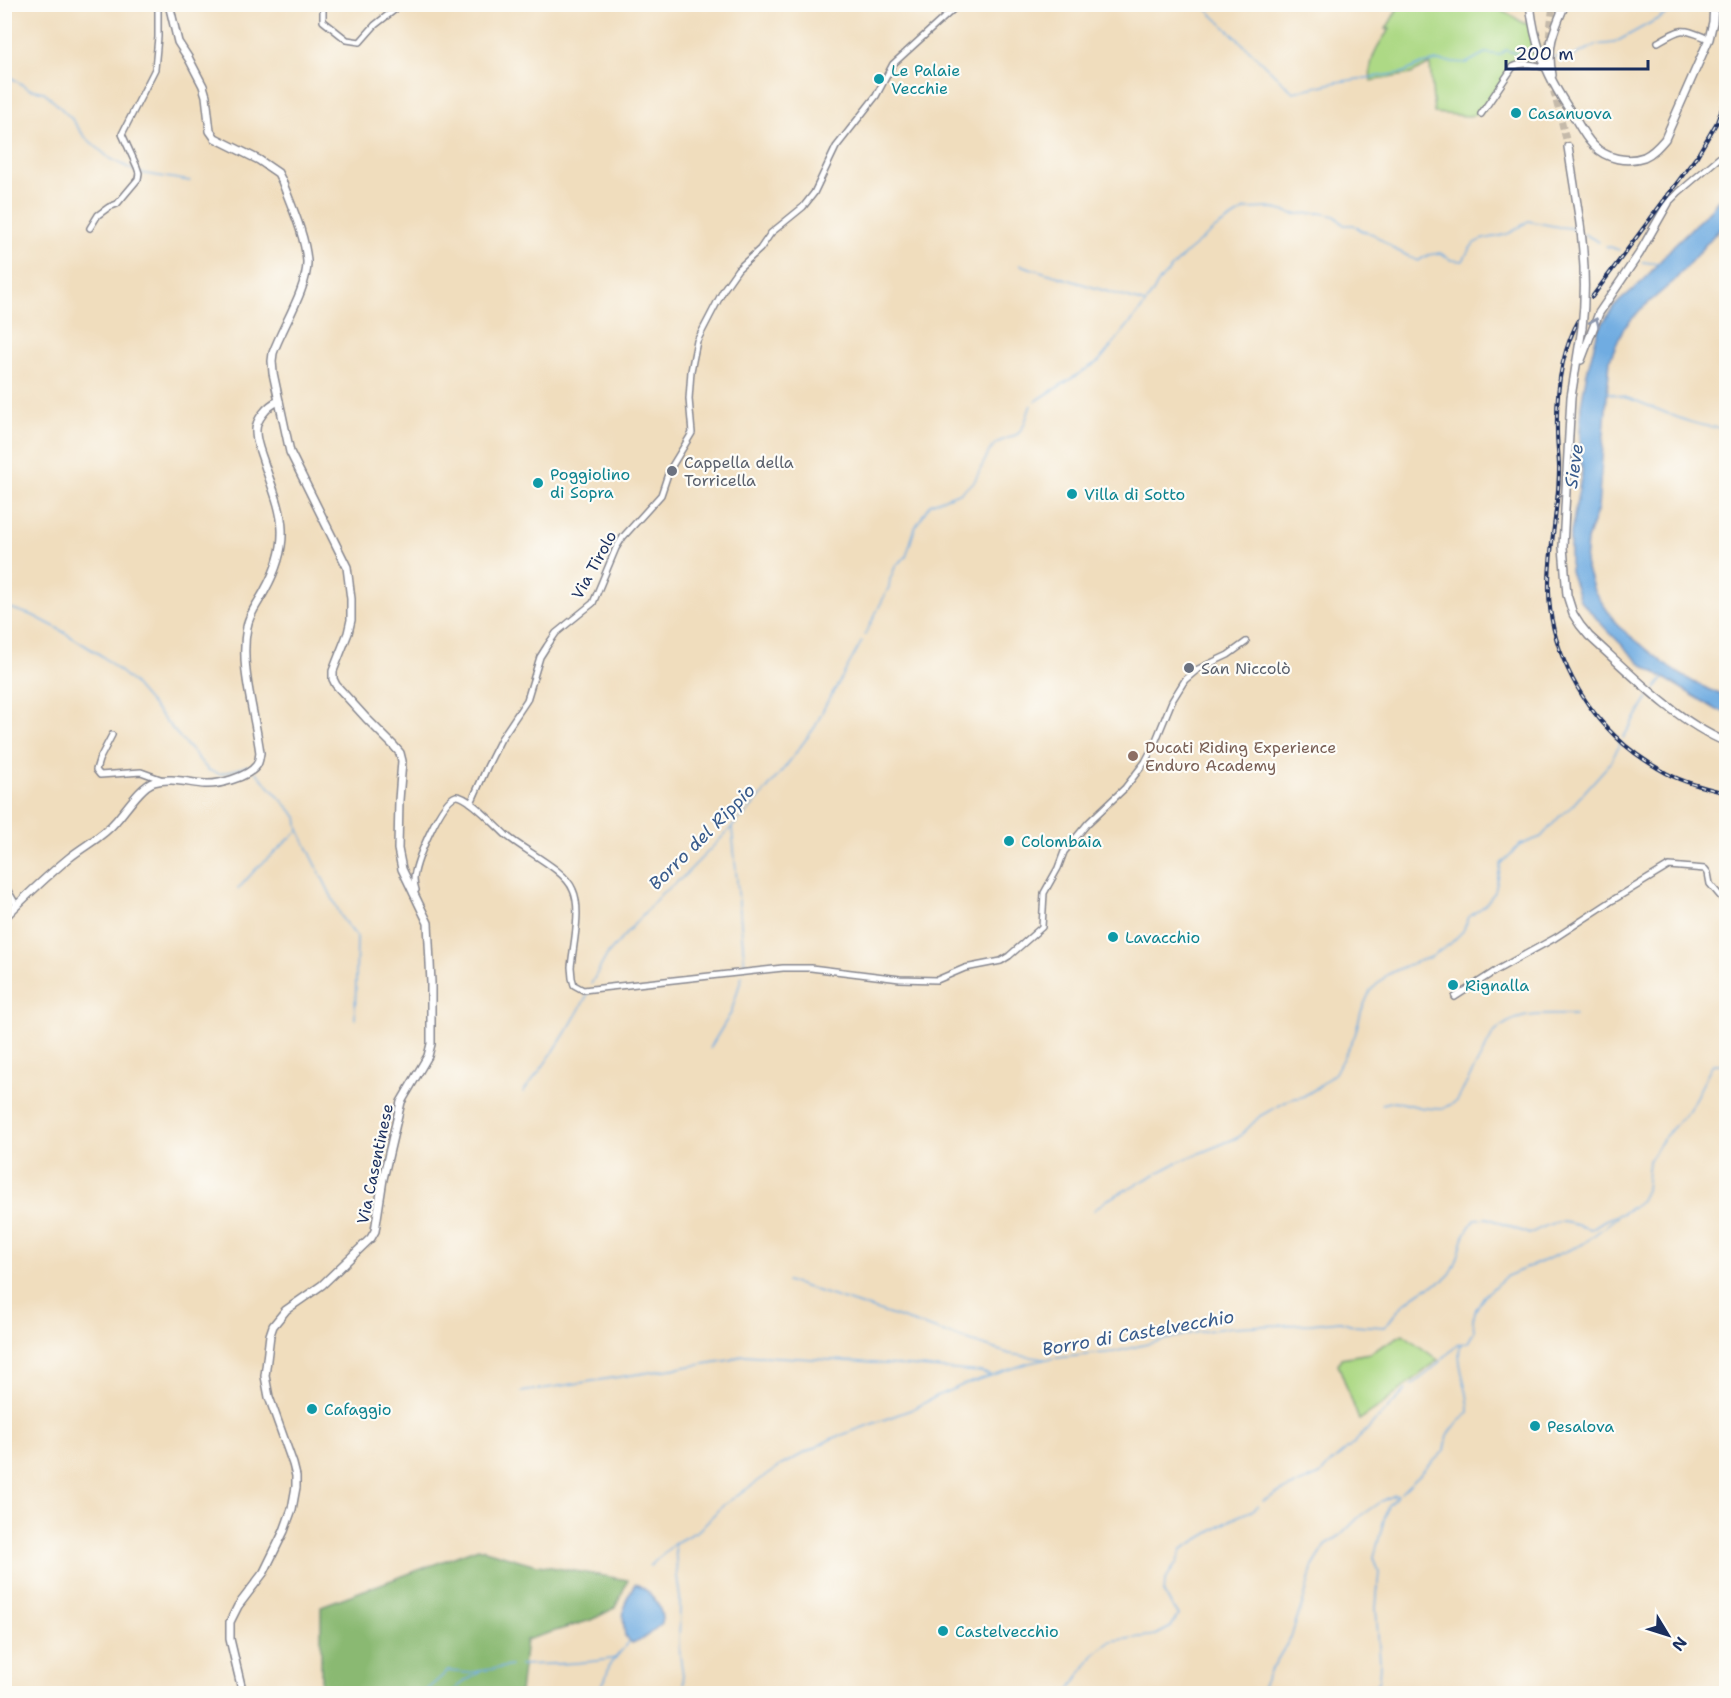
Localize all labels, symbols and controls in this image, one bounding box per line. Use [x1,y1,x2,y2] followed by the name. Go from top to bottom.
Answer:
[1506,33,1648,71] scale bar
[1515,42,1574,66] text: 200 m
[891,60,960,99] place label: Le Palaie Vecchie
[872,72,886,86] marker: Le Palaie Vecchie
[1528,103,1612,124] place label: Casanuova
[1509,106,1523,120] marker: Casanuova
[1588,317,1600,328] one-way arrow
[1559,442,1589,490] water label: Sieve
[684,452,794,491] place label: Cappella della Torricella
[550,464,630,503] place label: Poggiolino di Sopra
[665,464,679,478] marker: Cappella della Torricella
[531,476,545,490] marker: Poggiolino di Sopra
[1084,484,1185,505] place label: Villa di Sotto
[1065,487,1079,501] marker: Villa di Sotto
[567,527,621,603] street label: Via Tirolo
[1201,658,1291,679] place label: San Niccolò
[1182,661,1196,675] marker: San Niccolò
[1145,737,1336,776] place label: Ducati Riding Experience Enduro Academy
[1126,749,1140,763] marker: Ducati Riding Experience Enduro Academy
[644,778,761,895] water label: Borro del Rippio
[1021,831,1102,852] place label: Colombaia
[1002,834,1016,848] marker: Colombaia
[1125,927,1200,948] place label: Lavacchio
[1106,930,1120,944] marker: Lavacchio
[1465,975,1529,996] place label: Rignalla
[1446,978,1460,992] marker: Rignalla
[352,1102,398,1226] street label: Via Casentinese
[1040,1304,1236,1362] water label: Borro di Castelvecchio
[324,1399,392,1420] place label: Cafaggio
[305,1402,319,1416] marker: Cafaggio
[1547,1416,1614,1437] place label: Pesalova
[1528,1419,1542,1433] marker: Pesalova
[1638,1605,1698,1665] north arrow
[955,1621,1059,1642] place label: Castelvecchio
[936,1624,950,1638] marker: Castelvecchio
[1667,1632,1692,1655] text: N

